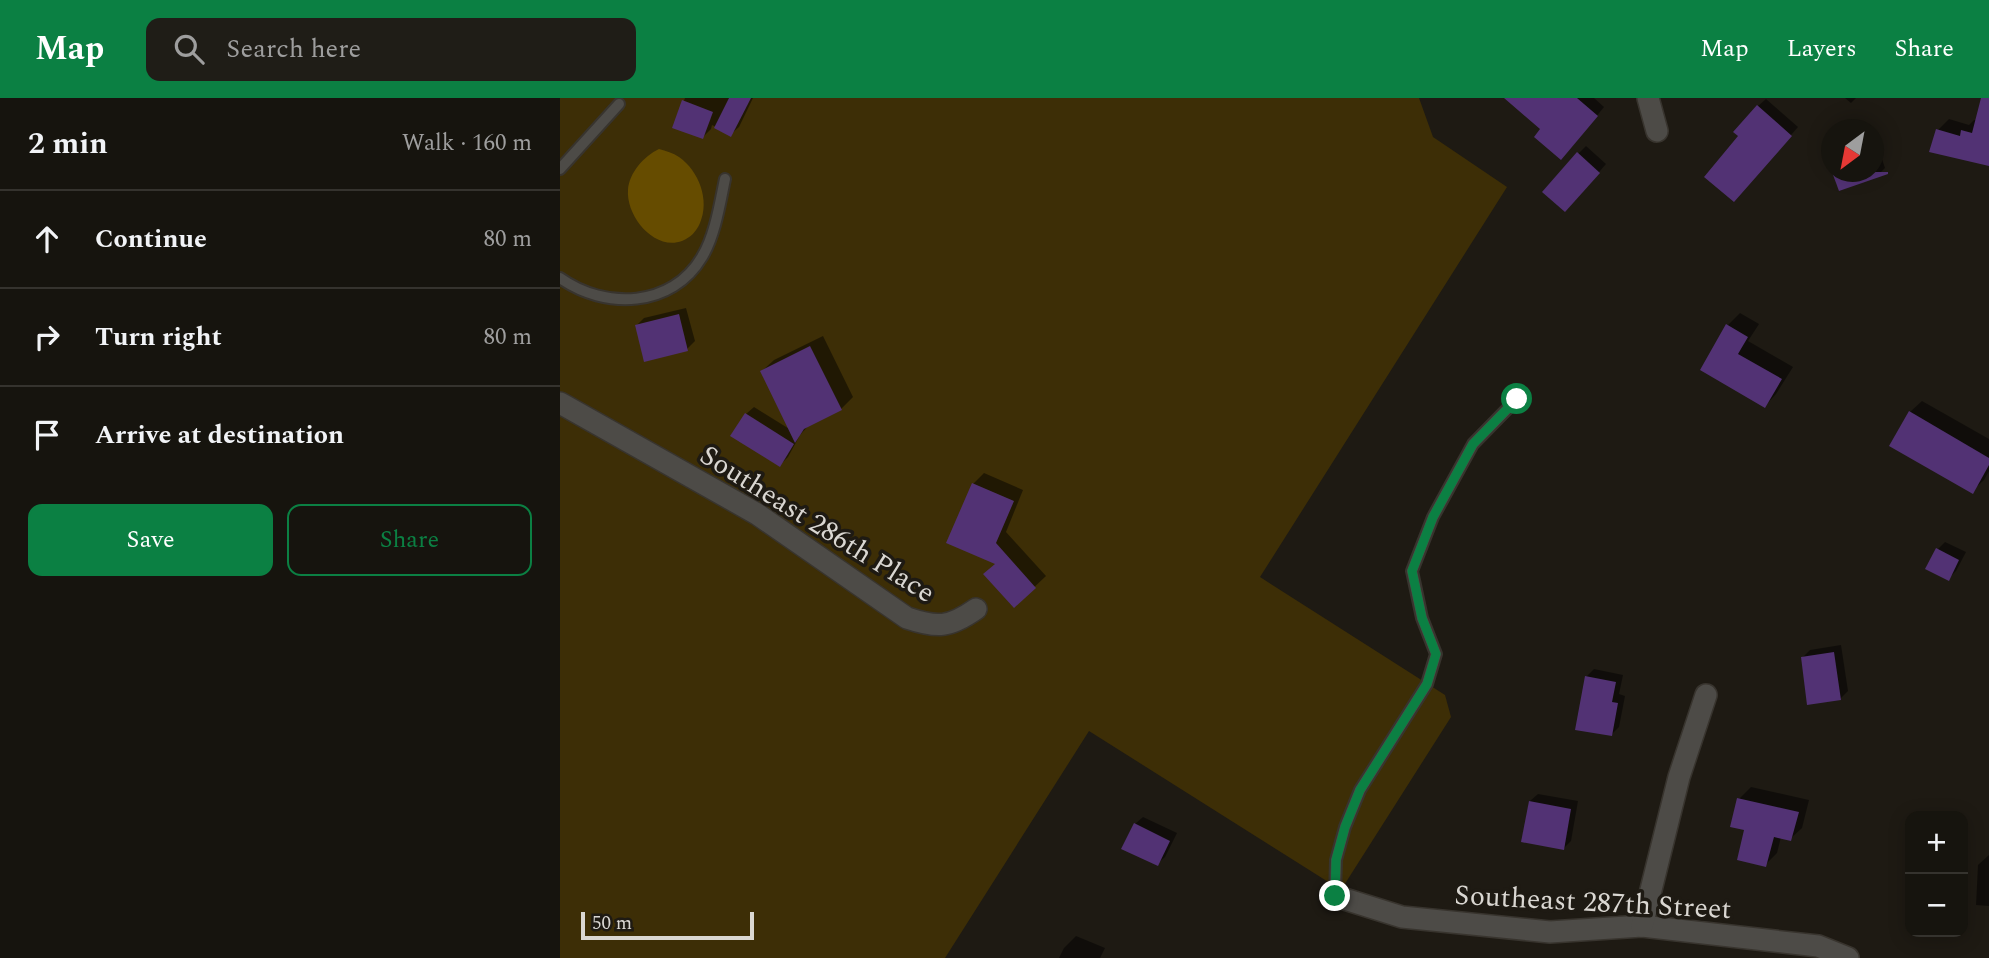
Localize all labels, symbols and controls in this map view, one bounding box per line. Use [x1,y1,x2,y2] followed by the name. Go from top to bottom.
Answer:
[146,18,636,81] search box
[35,24,104,74] text: Map
[226,29,361,69] text: Search here
[170,30,208,68] icon: search
[1700,31,1749,67] text: Map
[1787,31,1857,67] text: Layers
[1895,31,1954,67] text: Share
[1821,119,1884,182] north arrow
[28,121,108,167] text: 2 min
[402,126,532,161] text: Walk · 160 m
[95,219,207,259] text: Continue
[28,220,66,258] icon: ahead
[483,222,532,257] text: 80 m
[95,317,222,357] text: Turn right
[28,318,66,356] icon: right
[483,320,532,355] text: 80 m
[1501,383,1532,414] route start
[95,415,344,455] text: Arrive at destination
[28,416,66,454] icon: arrive
[691,434,943,614] street label: Southeast 286th Place
[28,504,273,576] button: Save
[287,504,532,576] button: Share
[1905,811,1968,937] map controls
[1905,811,1968,874] button: +
[1453,874,1733,931] street label: Southeast 287th Street
[1905,874,1968,937] button: −
[1319,880,1350,911] route end
[581,909,754,941] scale bar
[592,909,632,938] text: 50 m

